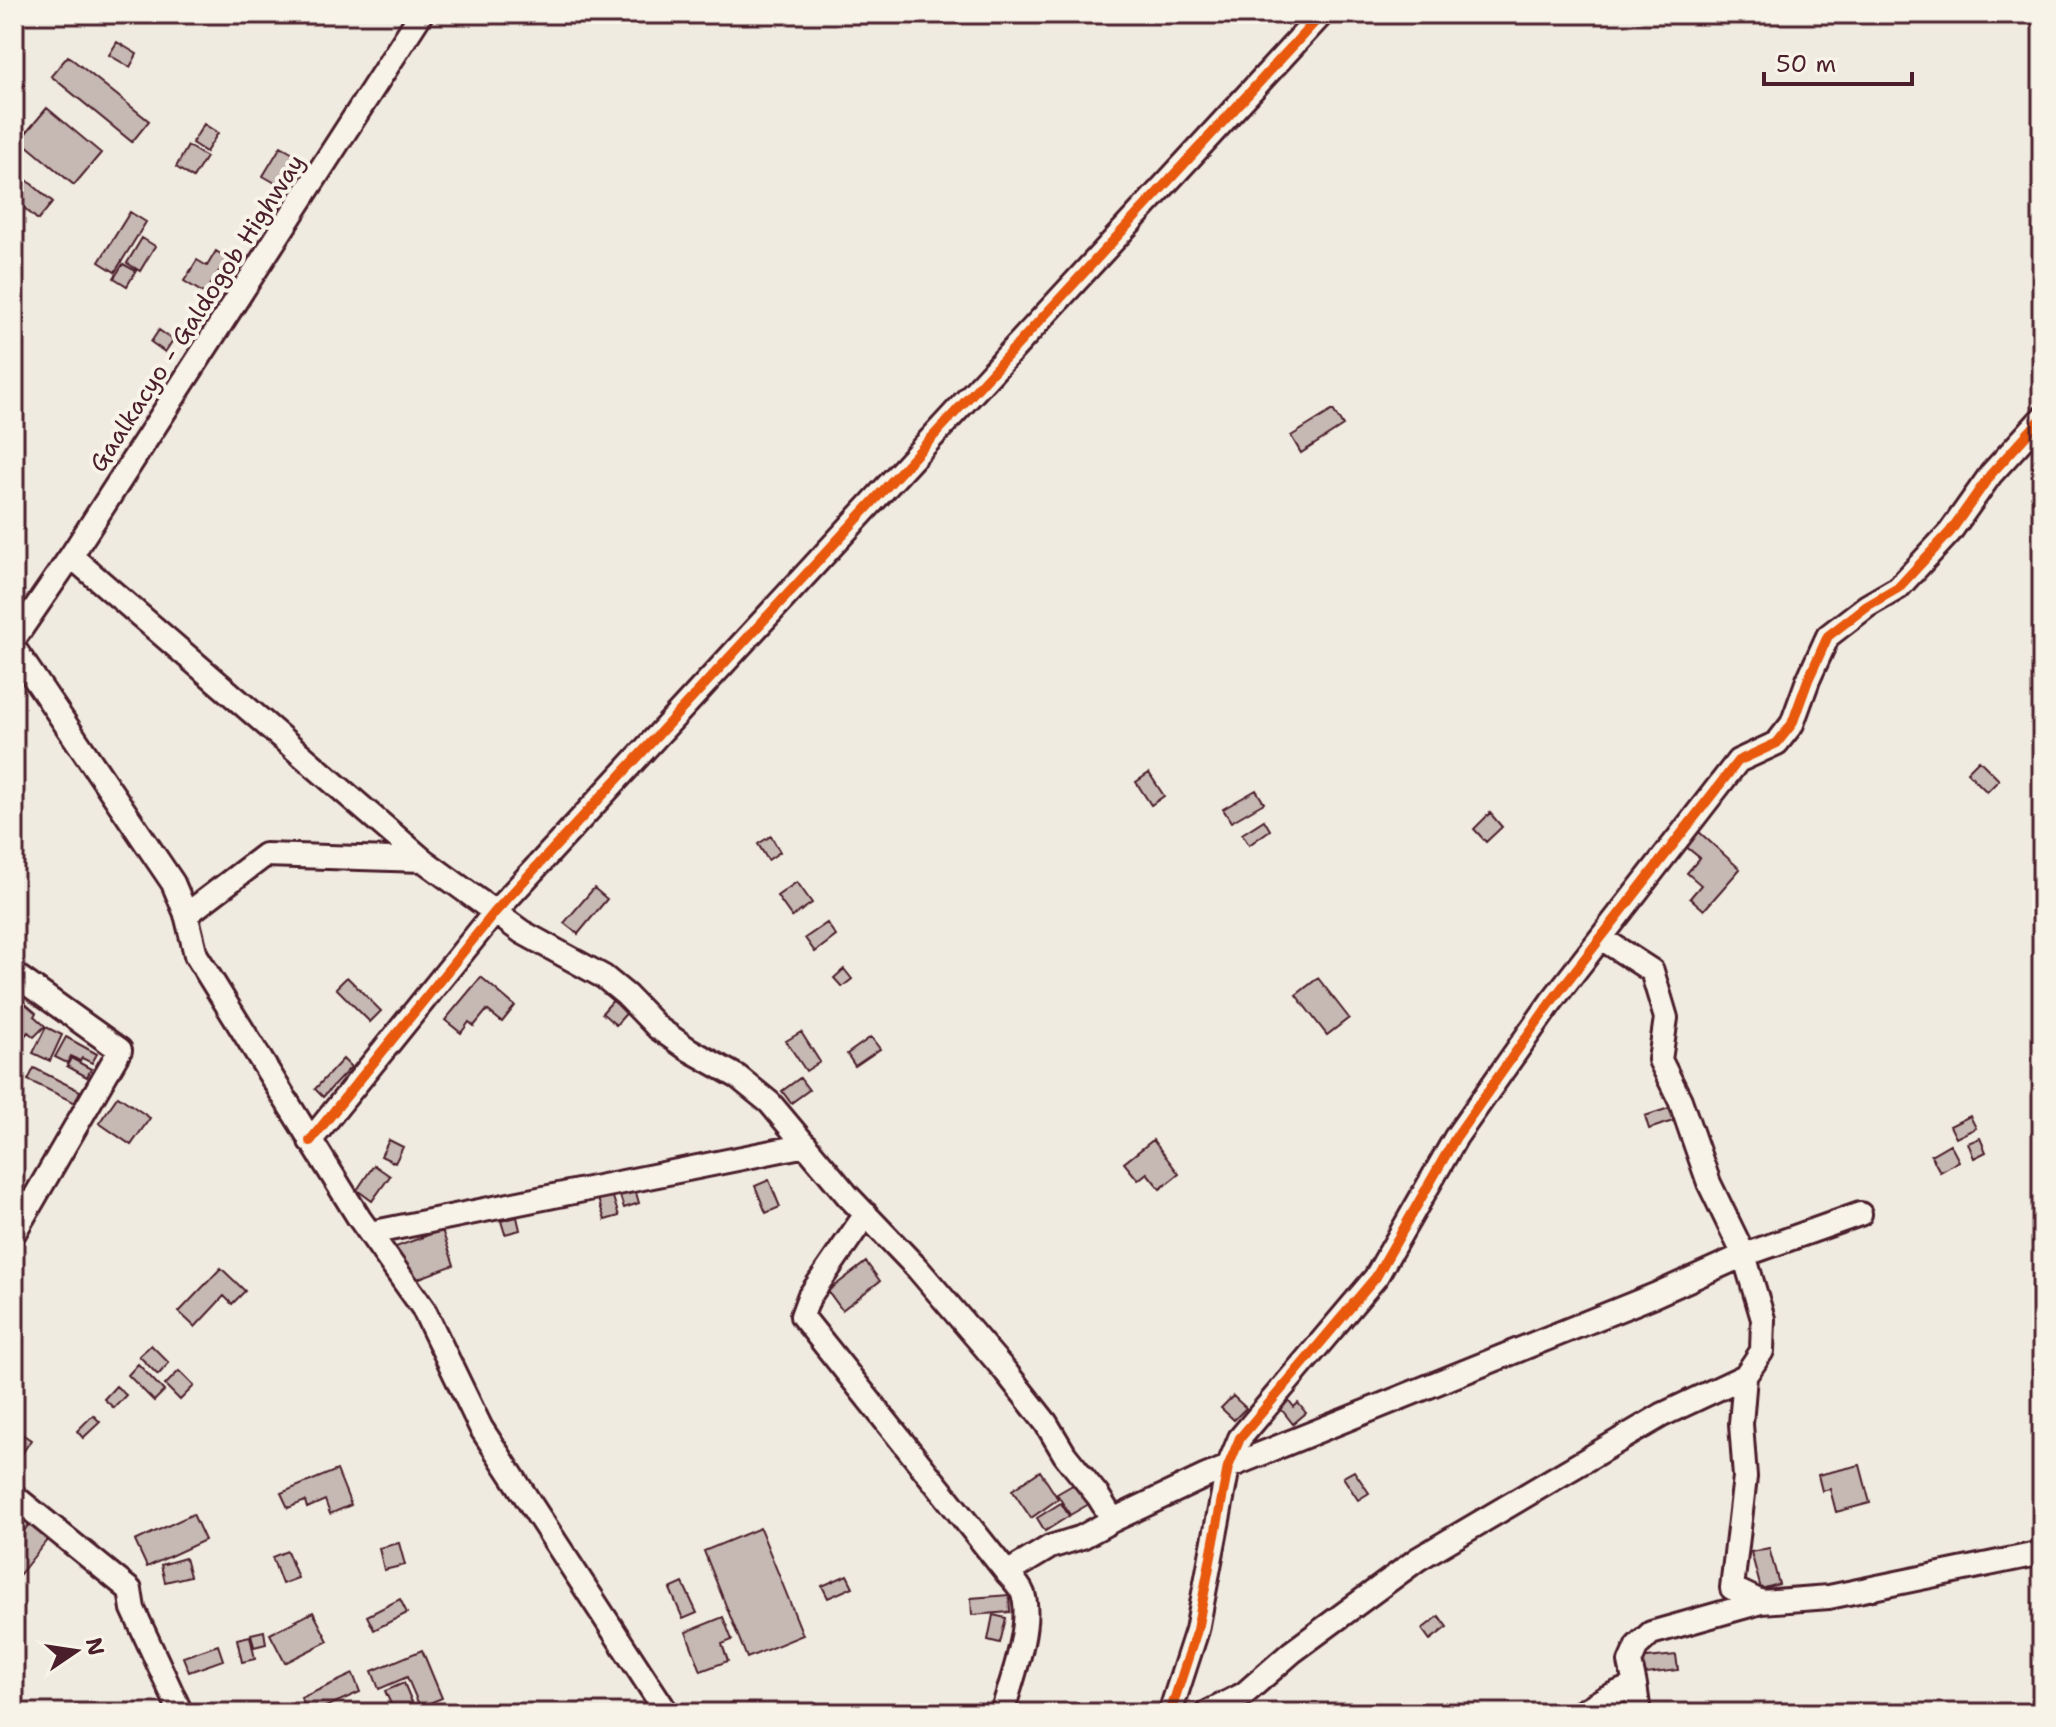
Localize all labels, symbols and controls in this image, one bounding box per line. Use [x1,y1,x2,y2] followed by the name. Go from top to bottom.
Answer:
[1764,36,1912,86] scale bar
[1776,48,1836,80] text: 50 m
[82,148,312,478] street label: Gaalkacyo - Galdogob Highway
[36,1611,116,1691] north arrow
[79,1635,111,1658] text: N

